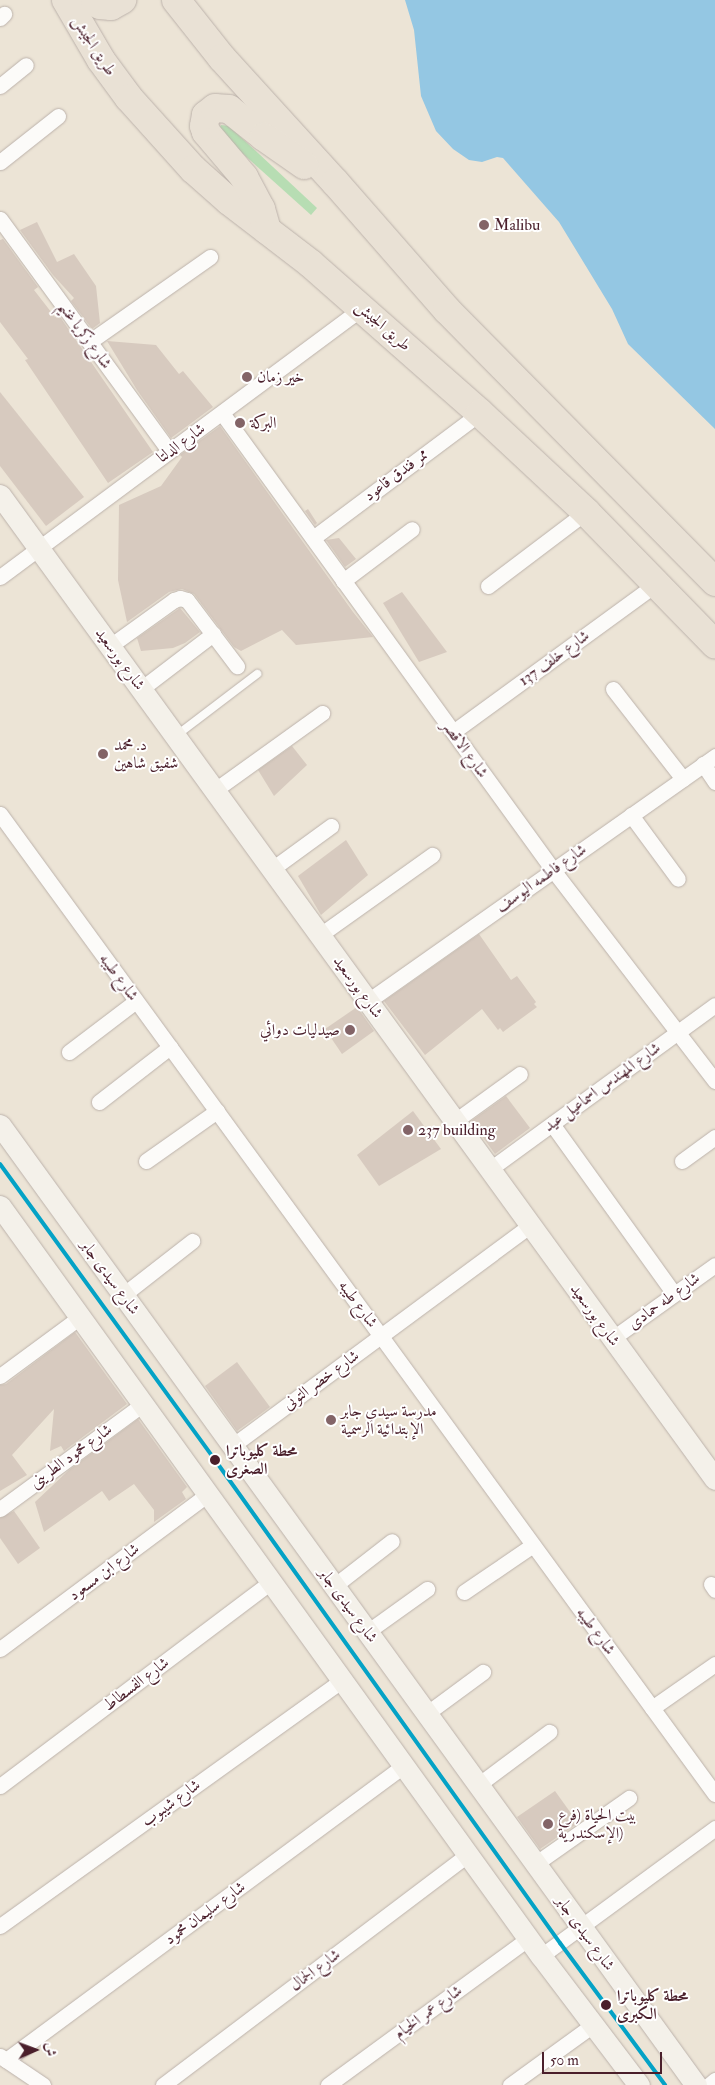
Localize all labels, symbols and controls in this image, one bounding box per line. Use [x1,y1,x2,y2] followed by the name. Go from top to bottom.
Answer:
[68,13,120,79] street label: طريق الجيش
[494,215,540,235] place label: Malibu
[478,219,490,231] marker: Malibu
[54,297,116,373] street label: شارع زكريا غنيم
[351,297,415,355] street label: طريق الجيش
[257,367,304,387] place label: خير زمان
[241,371,253,383] marker: خير زمان
[250,413,277,433] place label: البركة
[234,417,246,429] marker: البركة
[153,419,209,467] street label: شارع الدلتا
[360,445,432,505] street label: ممر فندق قاعود
[91,624,149,694] street label: شارع بورسعيد
[515,626,593,690] street label: شارع خلف 137
[438,716,492,782] street label: شارع الاقصر
[114,735,178,773] place label: د. محمد شفيق شاهين
[96,747,110,761] marker: د. محمد شفيق شاهين
[492,840,590,916] street label: شارع فاطمه اليوسف
[95,949,143,1005] street label: شارع طيبه
[329,952,387,1022] street label: شارع بورسعيد
[260,1020,340,1040] place label: صيدليات دوائي
[344,1024,356,1036] marker: صيدليات دوائي
[540,1038,664,1136] street label: شارع المهندس اسماعيل عيد
[418,1120,496,1140] place label: 237 building
[402,1124,414,1136] marker: 237 building
[76,1236,144,1318] street label: شارع سيدى جابر
[624,1268,704,1334] street label: شارع طه حمادى
[334,1276,382,1332] street label: شارع طيبه
[566,1280,624,1350] street label: شارع بورسعيد
[279,1346,363,1414] street label: شارع خضر التونى
[341,1401,437,1439] place label: مدرسة سيدي جابر الإبتدائية الرسمية
[325,1414,337,1426] marker: مدرسة سيدي جابر الإبتدائية الرسمية
[26,1420,116,1492] street label: شارع محمود الطرينى
[226,1441,297,1479] place label: محطة كليوباترا الصغرى
[208,1453,222,1467] marker: محطة كليوباترا الصغرى
[65,1539,143,1605] street label: شارع ابن مسعود
[314,1564,382,1646] street label: شارع سيدى جابر
[572,1603,620,1659] street label: شارع طيبه
[99,1653,173,1715] street label: شارع الفسطاط
[138,1775,204,1831] street label: شارع شيبوب
[558,1805,637,1843] place label: بيت الحياة (فرع الإسكندرية)
[542,1818,554,1830] marker: بيت الحياة (فرع الإسكندرية)
[161,1877,249,1949] street label: شارع سليمان محمود
[551,1892,619,1974] street label: شارع سيدى جابر
[286,1945,344,1995] street label: شارع الجمال
[390,1981,466,2043] street label: شارع عمر الخيام
[617,1986,688,2024] place label: محطة كليوباترا الكبرى
[599,1998,613,2012] marker: محطة كليوباترا الكبرى
[10,2025,60,2075] north arrow
[42,2042,59,2057] text: ش
[545,2042,665,2074] scale bar
[550,2051,579,2070] text: 50 m

